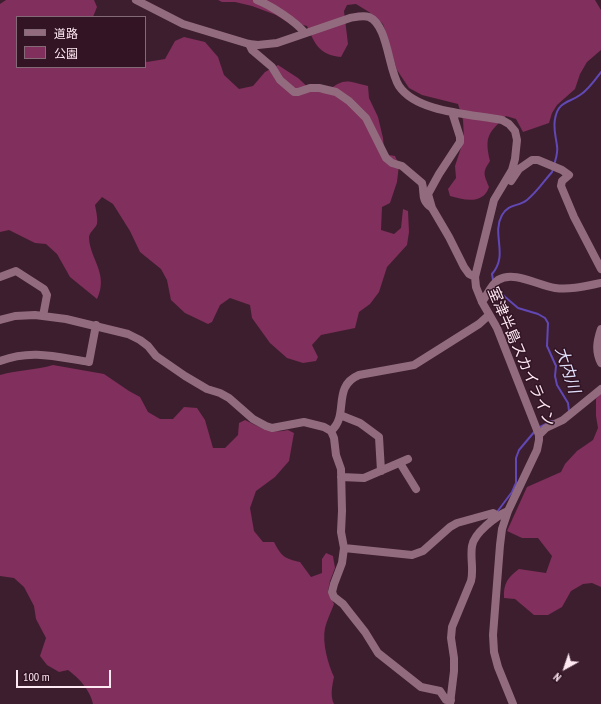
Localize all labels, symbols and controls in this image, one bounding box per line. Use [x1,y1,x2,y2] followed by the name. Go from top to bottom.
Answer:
[16,16,146,68] legend
[54,26,78,41] text: 道路
[54,46,78,61] text: 公園
[483,284,559,430] street label: 室津半島スカイライン
[550,344,584,396] water label: 大内川
[545,648,585,688] north arrow
[18,662,113,688] scale bar
[23,669,50,684] text: 100 m
[551,670,564,684] text: N

